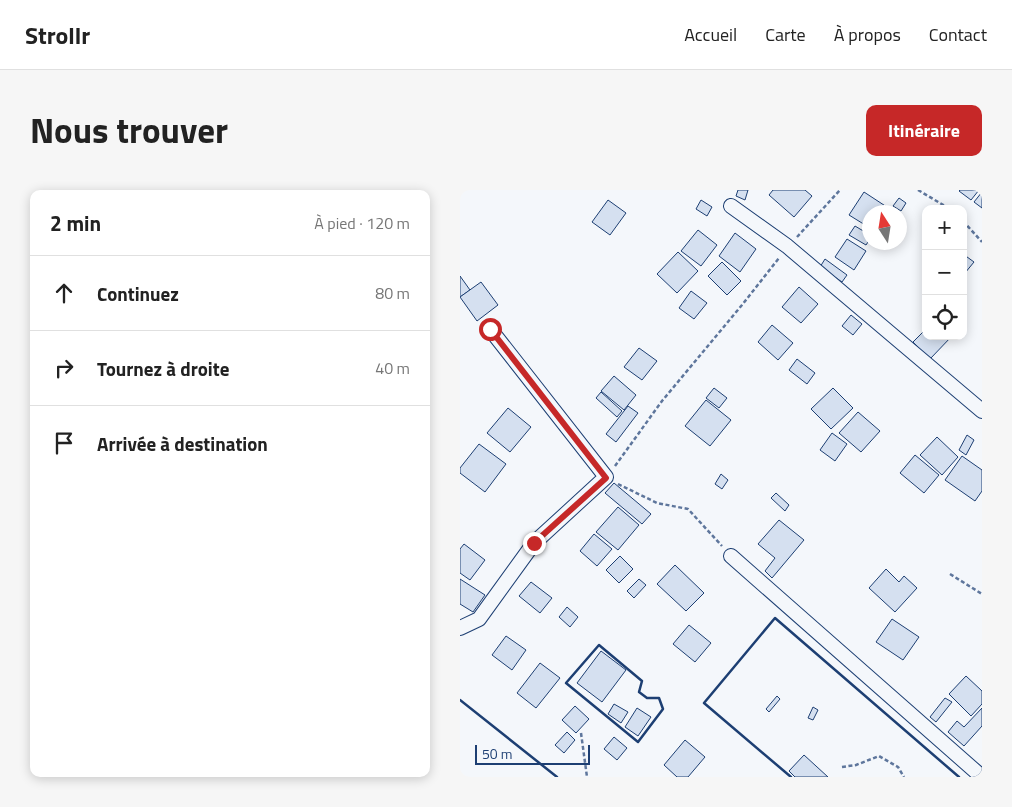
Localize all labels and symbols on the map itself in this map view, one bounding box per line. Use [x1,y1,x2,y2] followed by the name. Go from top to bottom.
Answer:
[862,205,907,250] north arrow
[479,318,502,341] route start
[523,532,546,555] route end
[475,742,590,765] scale bar

